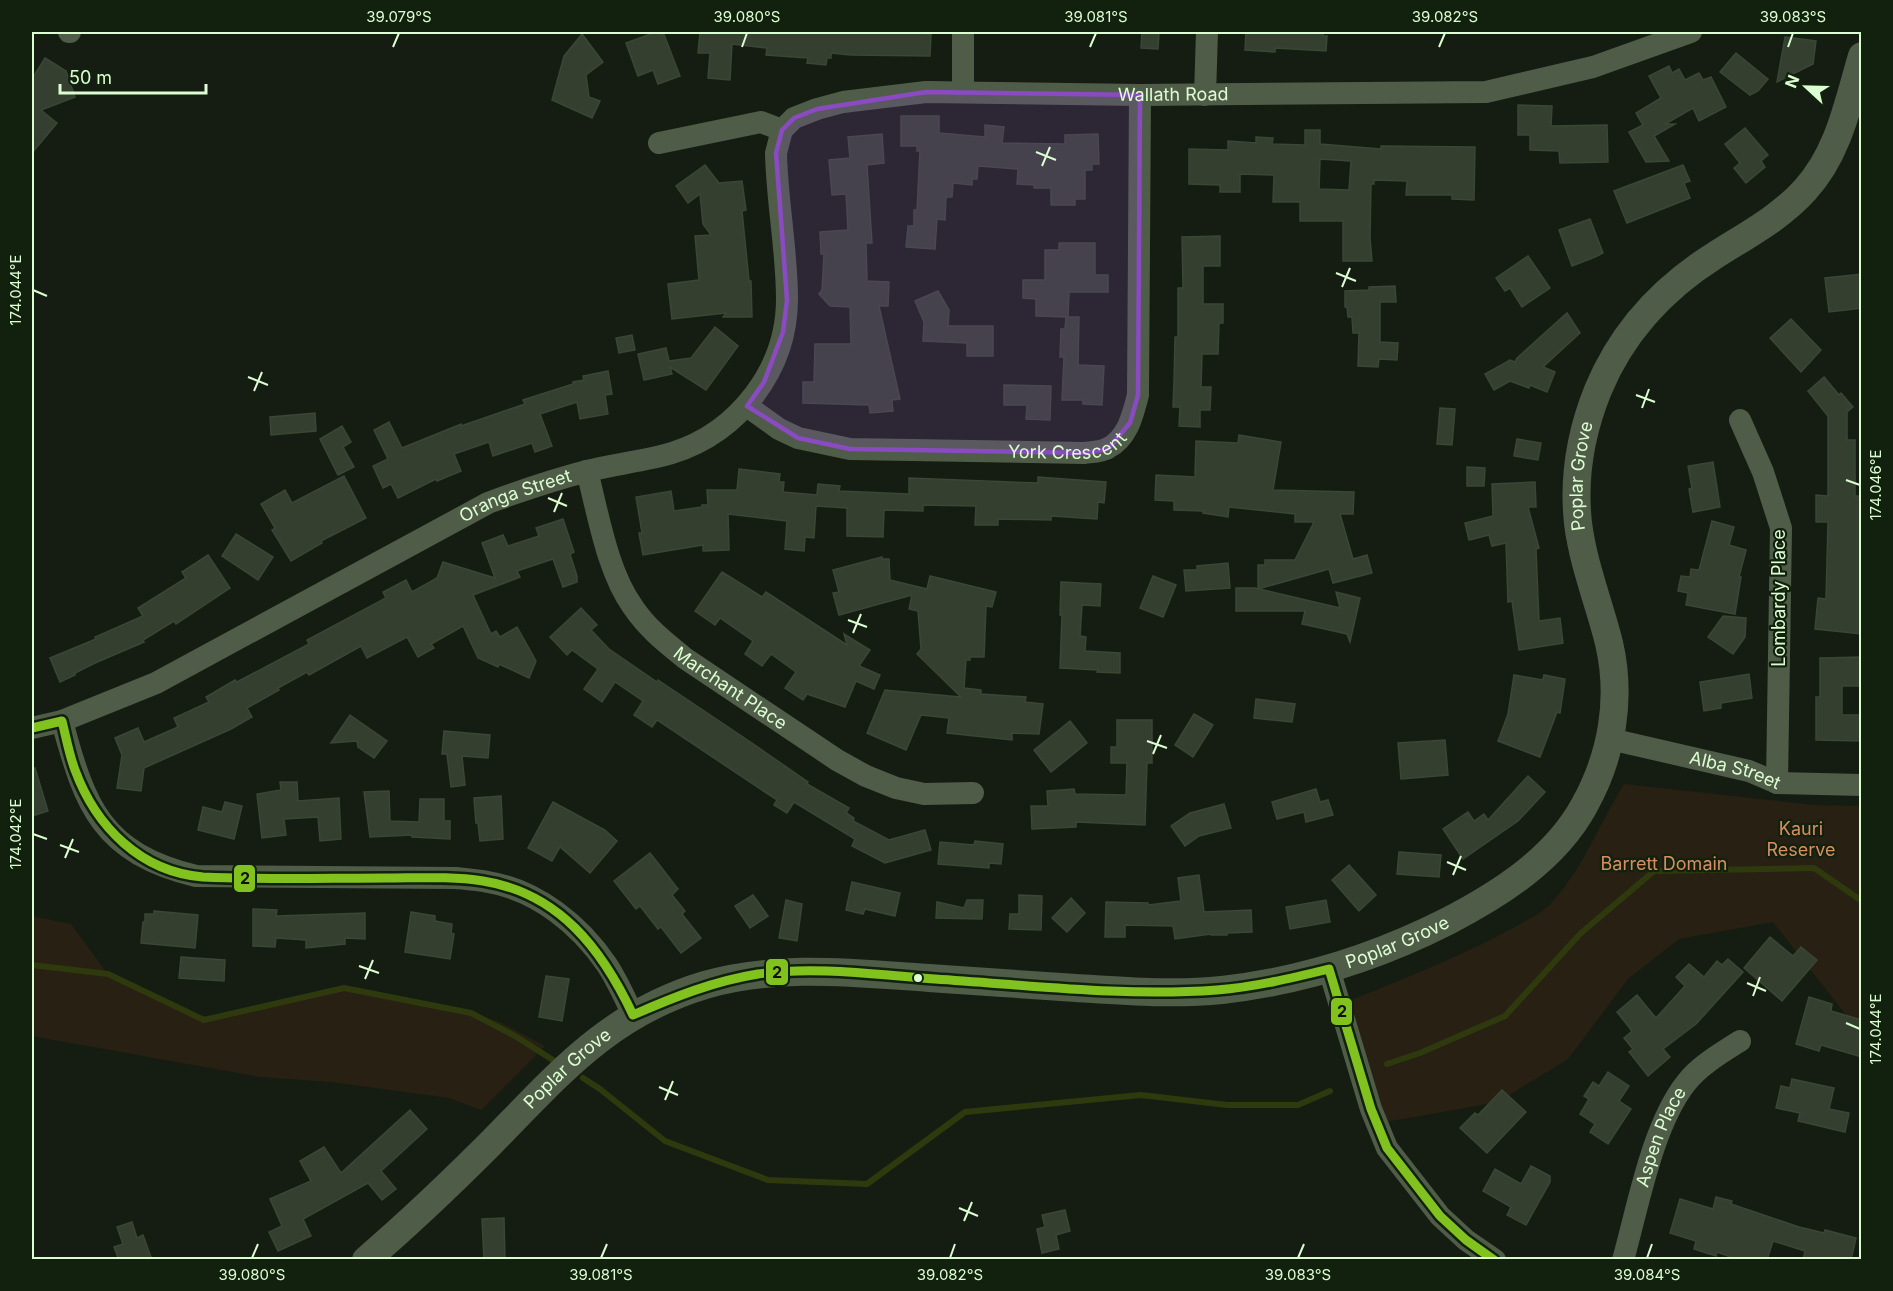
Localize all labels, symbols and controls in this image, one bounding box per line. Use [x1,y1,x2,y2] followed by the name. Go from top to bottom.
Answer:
[366,7,432,26] text: 39.079°S
[714,7,780,26] text: 39.080°S
[1064,7,1128,26] text: 39.081°S
[1412,7,1478,26] text: 39.082°S
[1760,7,1826,26] text: 39.083°S
[60,57,206,95] scale bar
[1776,57,1836,117] north arrow
[69,67,112,88] text: 50 m
[1781,72,1804,91] text: N
[1118,83,1229,105] street label: Wallath Road
[6,254,25,326] text: 174.044°E
[1565,419,1597,532] street label: Poplar Grove
[1008,428,1131,463] street label: York Crescent
[1866,449,1885,521] text: 174.046°E
[455,465,574,527] street label: Oranga Street
[1768,529,1789,667] street label: Lombardy Place
[669,642,791,734] street label: Marchant Place
[1688,747,1784,793] street label: Alba Street
[6,799,25,870] text: 174.042°E
[1766,818,1836,860] park label: Kauri Reserve
[1601,853,1727,874] park label: Barrett Domain
[233,864,256,893] line badge: 2
[240,868,250,888] text: 2
[1343,911,1452,973] street label: Poplar Grove
[765,958,789,986] line badge: 2
[772,962,782,982] text: 2
[912,972,924,984] unlabelled marker
[1866,993,1885,1065] text: 174.044°E
[1330,997,1353,1026] line badge: 2
[1337,1001,1347,1021] text: 2
[519,1023,615,1113] street label: Poplar Grove
[1631,1083,1690,1189] street label: Aspen Place
[219,1265,285,1284] text: 39.080°S
[569,1265,633,1284] text: 39.081°S
[917,1265,983,1284] text: 39.082°S
[1265,1265,1331,1284] text: 39.083°S
[1614,1265,1680,1284] text: 39.084°S

